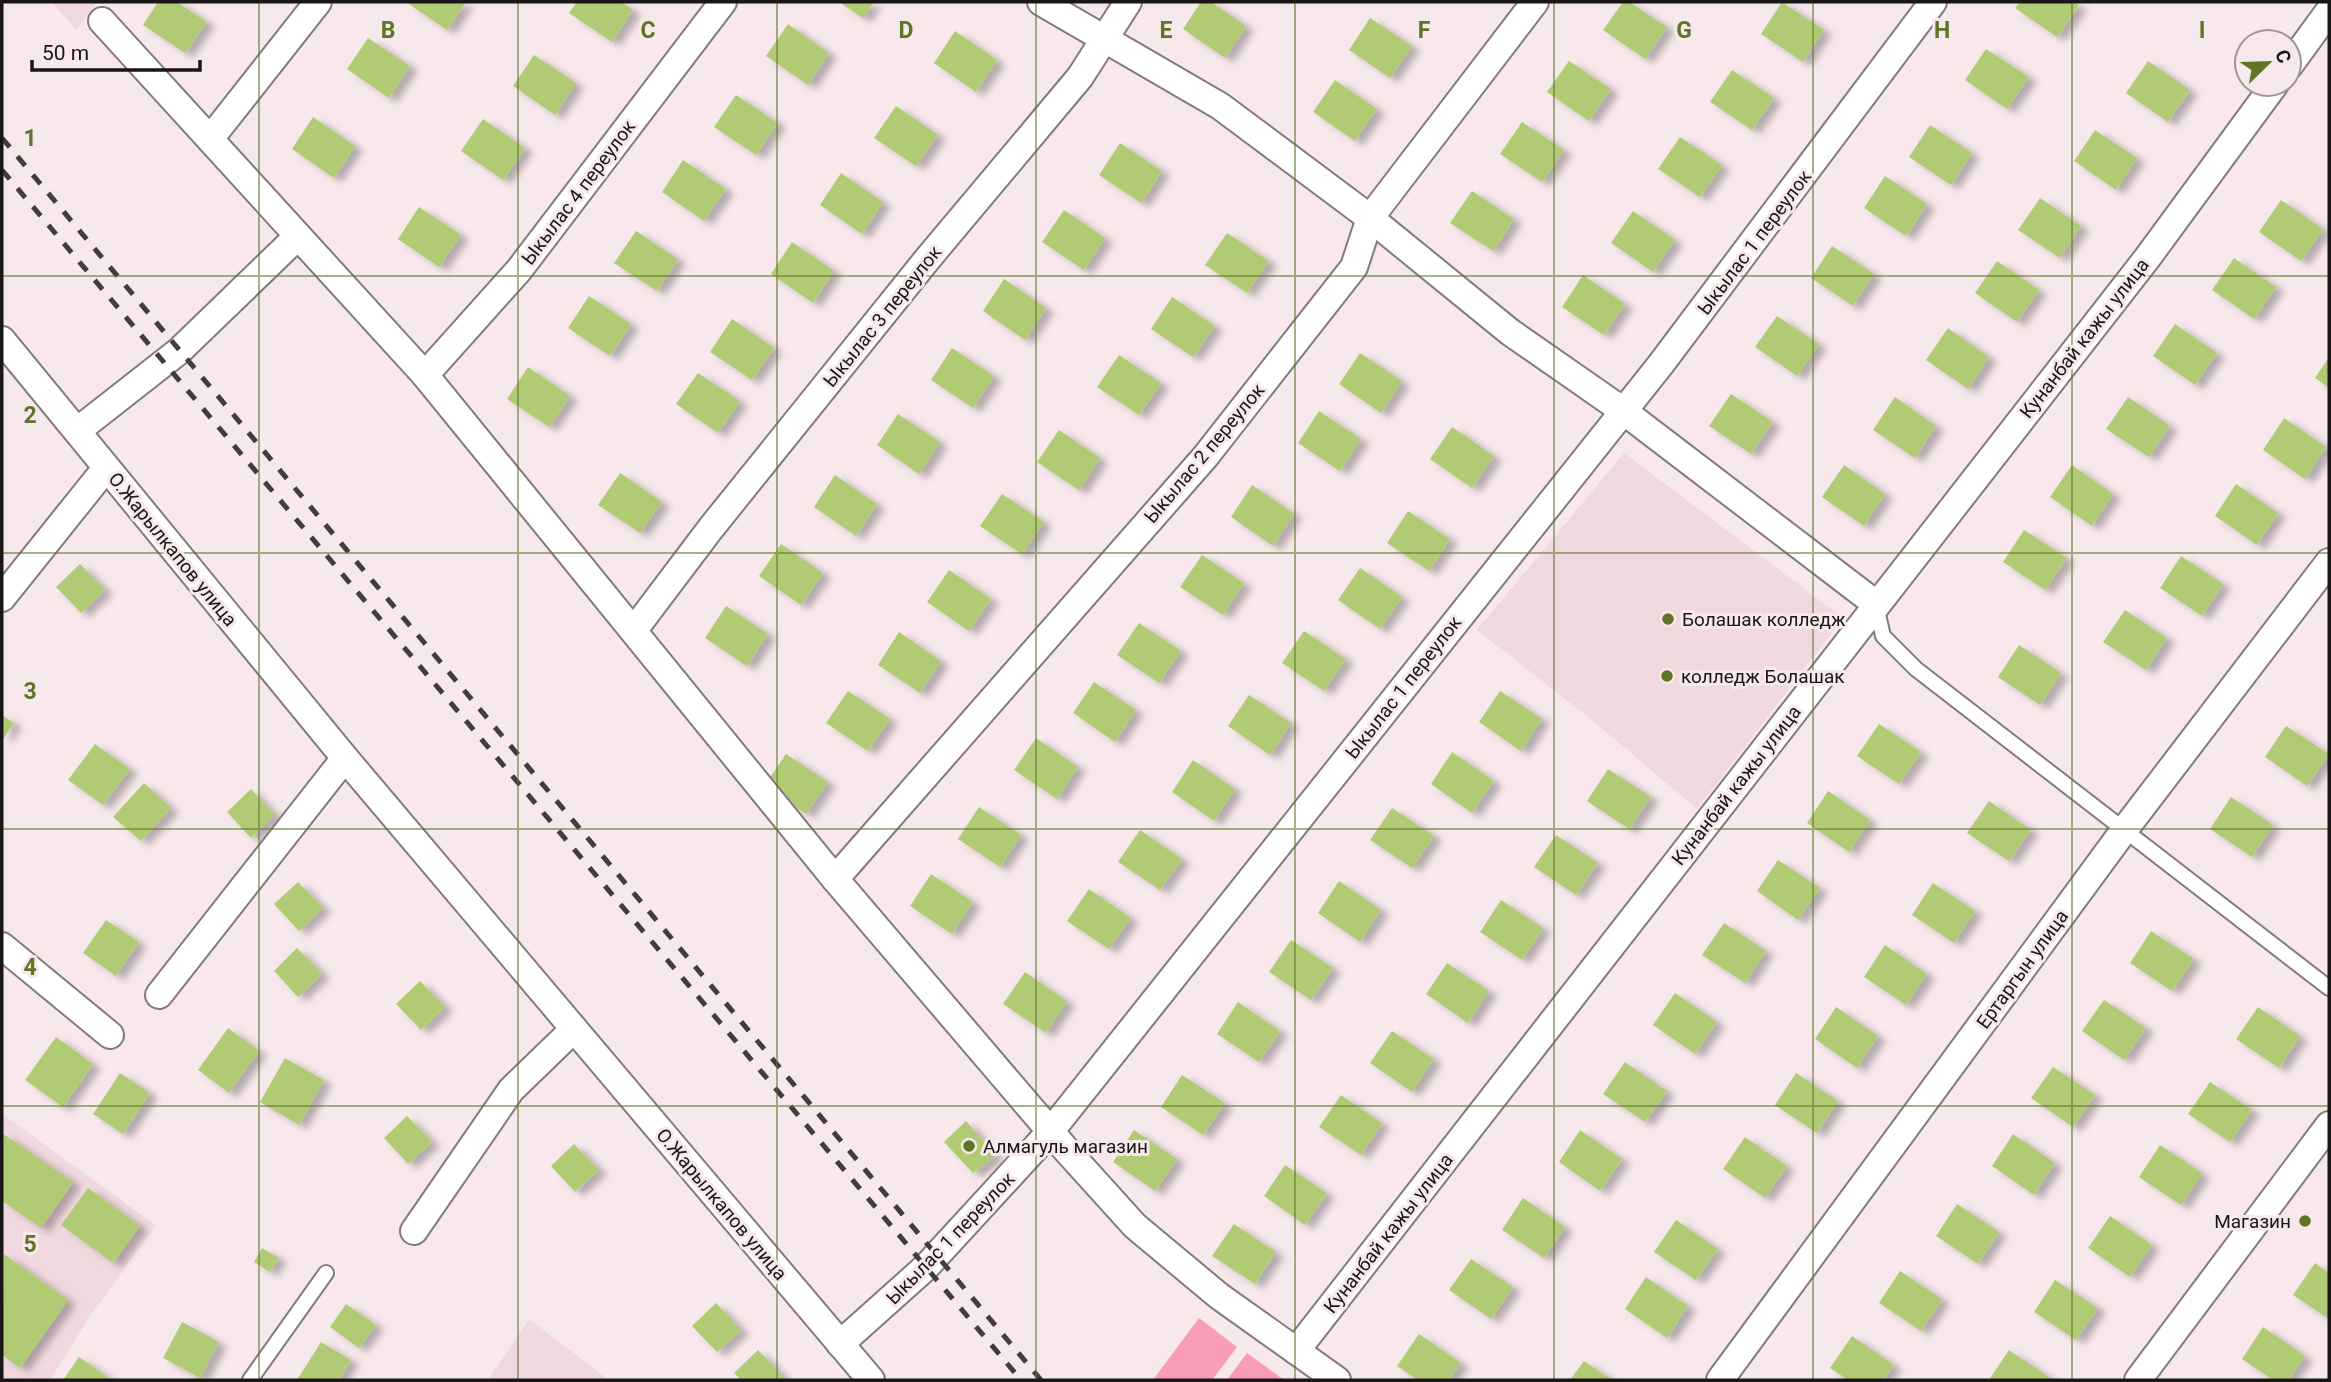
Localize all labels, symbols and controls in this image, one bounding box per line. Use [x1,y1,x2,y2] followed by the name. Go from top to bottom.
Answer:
[381,17,395,44] text: B
[640,17,656,44] text: C
[899,17,913,44] text: D
[1160,17,1173,44] text: E
[1418,17,1431,44] text: F
[1676,17,1692,44] text: G
[1934,17,1950,44] text: H
[2199,17,2205,44] text: I
[32,28,200,72] scale bar
[2233,28,2303,98] north arrow
[42,41,89,65] text: 50 m
[2270,46,2296,67] text: С
[516,115,641,269] street label: Ыкылас 4 переулок
[23,125,37,152] text: 1
[1692,165,1817,319] street label: Ыкылас 1 переулок
[818,240,947,392] street label: Ыкылас 3 переулок
[2015,254,2154,423] street label: Кунанбай кажы улица
[1139,378,1270,528] street label: Ыкылас 2 переулок
[23,402,37,429] text: 2
[103,468,242,631] street label: О.Жарылкапов улица
[1682,608,1846,631] place label: Болашак колледж
[1340,611,1467,763] street label: Ыкылас 1 переулок
[1660,611,1676,627] marker: Болашак колледж
[1681,665,1845,688] place label: колледж Болашак
[1659,668,1675,684] marker: колледж Болашак
[23,678,37,705] text: 3
[1667,701,1806,870] street label: Кунанбай кажы улица
[1972,905,2073,1033] street label: Ертаргын улица
[23,954,37,981] text: 4
[651,1124,792,1285] street label: О.Жарылкапов улица
[983,1135,1148,1158] place label: Алмагуль магазин
[961,1138,977,1154] marker: Алмагуль магазин
[1319,1149,1458,1318] street label: Кунанбай кажы улица
[881,1167,1020,1309] street label: Ыкылас 1 переулок
[2214,1210,2291,1233] place label: Магазин
[2297,1213,2313,1229] marker: Магазин
[23,1231,37,1258] text: 5

